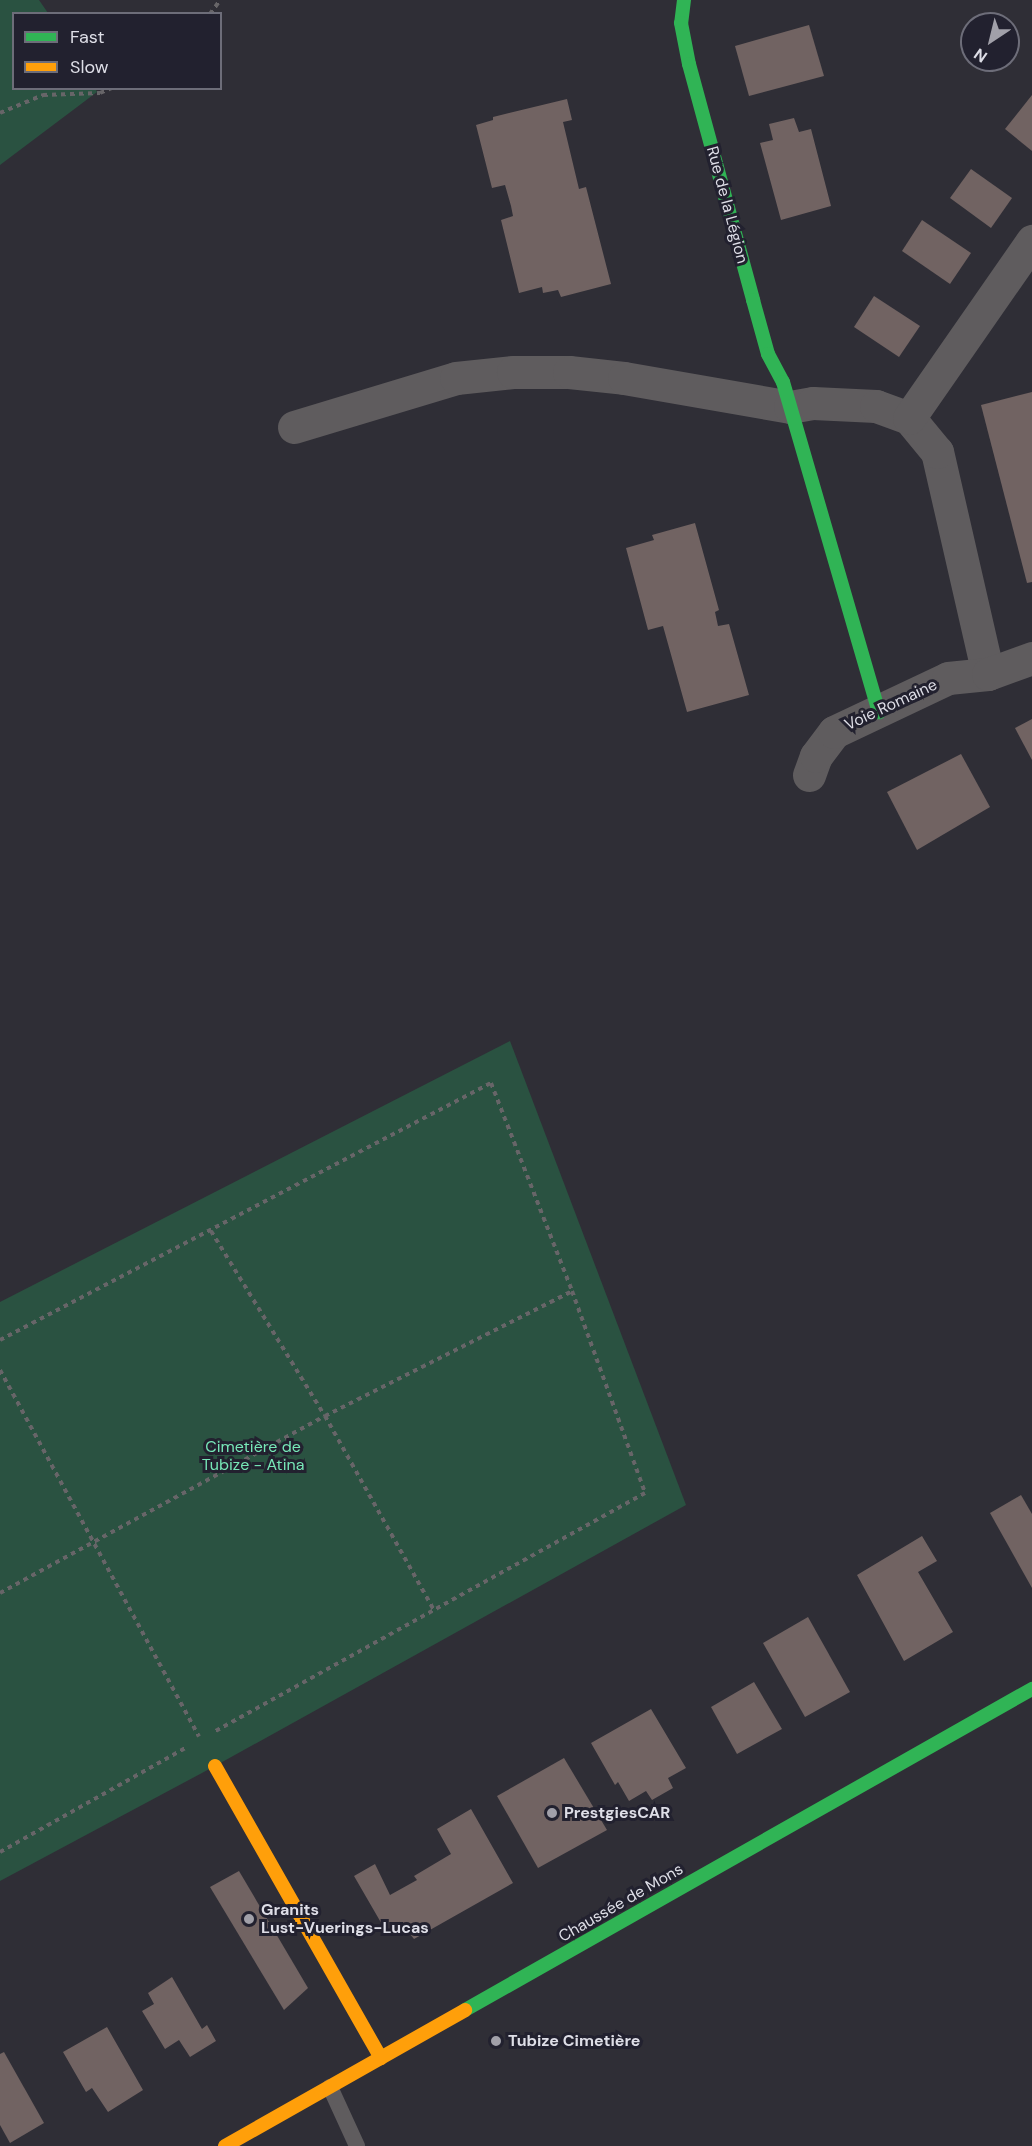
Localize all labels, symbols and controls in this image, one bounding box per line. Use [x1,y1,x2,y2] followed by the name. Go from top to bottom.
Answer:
[12,12,222,90] legend
[960,12,1020,72] north arrow
[70,25,105,49] text: Fast
[970,44,991,67] text: N
[70,55,109,79] text: Slow
[702,144,752,266] street label: Rue de la Légion
[842,675,940,735] street label: Voie Romaine
[202,1437,304,1475] park label: Cimetière de Tubize - Atina
[564,1803,670,1823] place label: PrestgiesCAR
[545,1806,559,1820] marker: PrestgiesCAR
[555,1860,687,1946] street label: Chaussée de Mons
[261,1900,429,1938] place label: Granits Lust-Vuerings-Lucas
[242,1912,256,1926] marker: Granits Lust-Vuerings-Lucas
[508,2031,640,2051] place label: Tubize Cimetière
[489,2034,503,2048] marker: Tubize Cimetière

